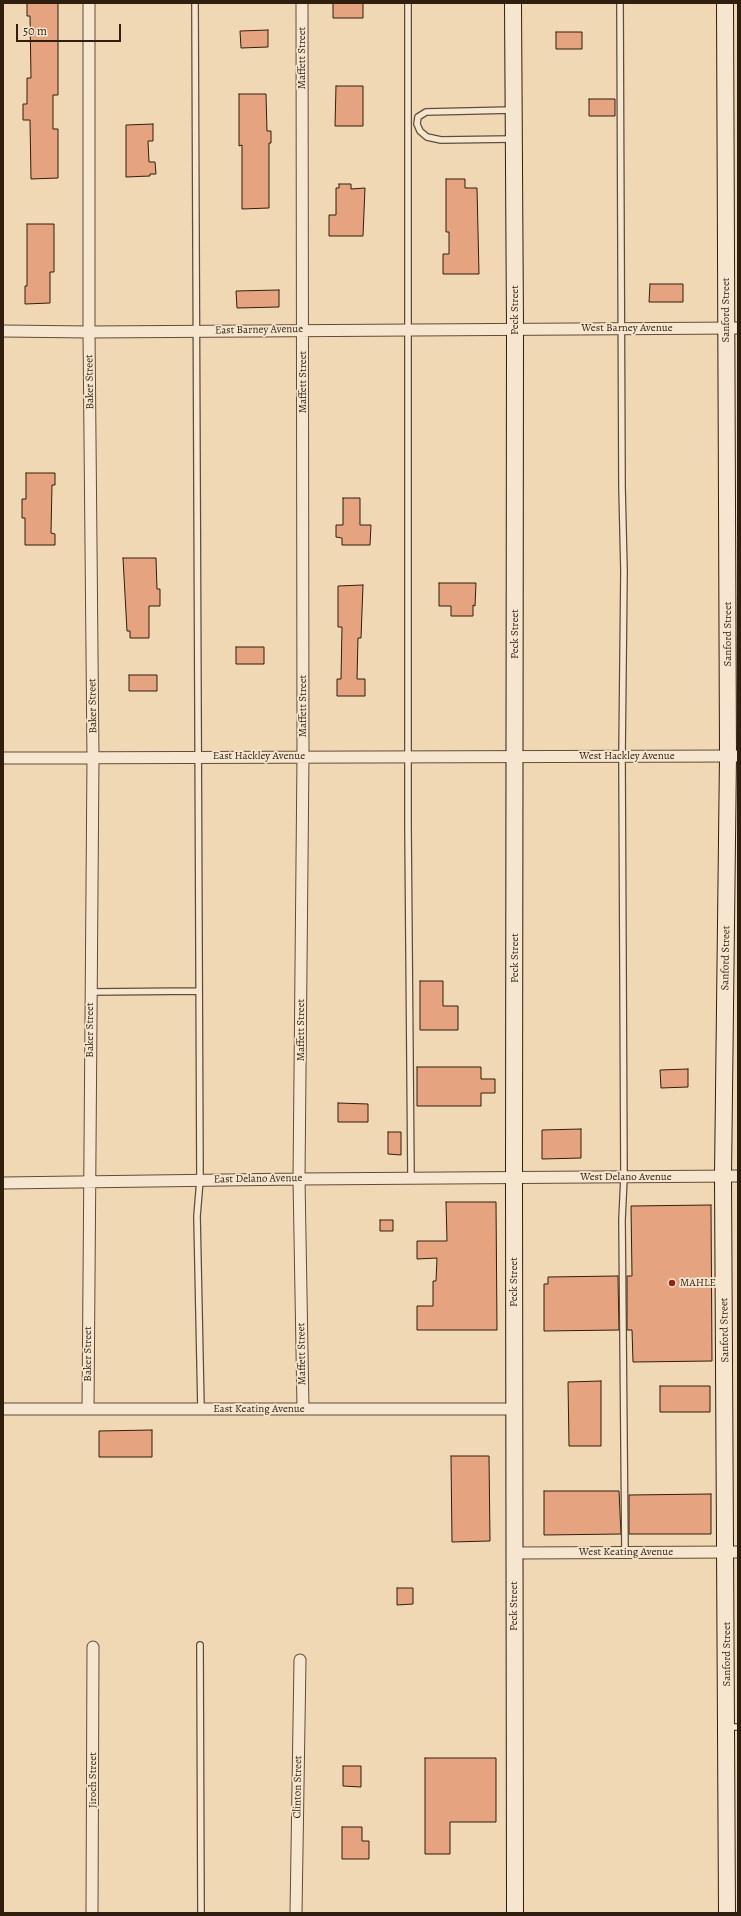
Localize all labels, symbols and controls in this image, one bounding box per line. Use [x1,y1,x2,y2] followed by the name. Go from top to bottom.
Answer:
[18,16,123,42] scale bar
[23,23,47,39] text: 50 m
[295,27,309,89] street label: Maffett Street
[719,278,733,342] street label: Sanford Street
[508,285,522,335] street label: Peck Street
[581,321,673,335] street label: West Barney Avenue
[215,323,303,337] street label: East Barney Avenue
[296,351,310,413] street label: Maffett Street
[83,354,97,410] street label: Baker Street
[721,602,735,666] street label: Sanford Street
[508,609,522,659] street label: Peck Street
[296,675,310,737] street label: Maffett Street
[86,678,100,734] street label: Baker Street
[213,749,305,763] street label: East Hackley Avenue
[579,749,675,763] street label: West Hackley Avenue
[719,925,733,991] street label: Sanford Street
[508,933,522,983] street label: Peck Street
[294,999,308,1061] street label: Maffett Street
[83,1002,97,1058] street label: Baker Street
[580,1170,672,1184] street label: West Delano Avenue
[214,1172,302,1186] street label: East Delano Avenue
[507,1257,521,1307] street label: Peck Street
[680,1276,716,1290] place label: MAHLE
[667,1278,677,1288] marker: MAHLE
[718,1297,732,1363] street label: Sanford Street
[295,1323,309,1385] street label: Maffett Street
[81,1326,95,1382] street label: Baker Street
[213,1402,305,1416] street label: East Keating Avenue
[579,1545,673,1559] street label: West Keating Avenue
[507,1581,521,1631] street label: Peck Street
[720,1622,734,1686] street label: Sanford Street
[86,1752,100,1808] street label: Jiroch Street
[291,1755,305,1819] street label: Clinton Street

